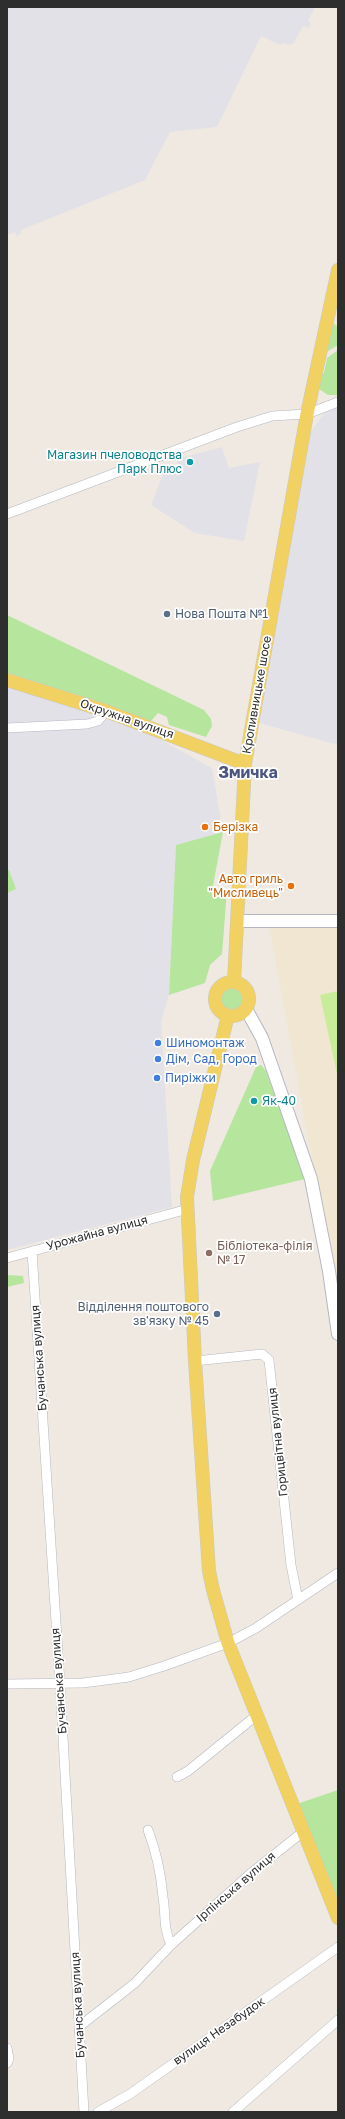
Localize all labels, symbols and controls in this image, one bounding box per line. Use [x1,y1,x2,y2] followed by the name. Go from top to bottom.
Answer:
[47,448,182,476] place label: Магазин пчеловодства Парк Плюс
[185,457,195,467] marker: Магазин пчеловодства Парк Плюс
[175,607,268,621] place label: Нова Пошта №1
[162,609,172,619] marker: Нова Пошта №1
[240,635,274,755] street label: Кропивницьке шосе
[78,696,176,742] street label: Окружна вулиця
[218,763,278,783] district label: Змичка
[213,820,258,834] place label: Берізка
[200,822,210,832] marker: Берізка
[208,872,283,900] place label: Авто гриль "Мисливець"
[286,881,296,891] marker: Авто гриль "Мисливець"
[166,1036,245,1050] place label: Шиномонтаж
[153,1038,163,1048] marker: Шиномонтаж
[166,1052,257,1066] place label: Дім, Сад, Город
[153,1054,163,1064] marker: Дім, Сад, Город
[165,1071,216,1085] place label: Пиріжки
[152,1073,162,1083] marker: Пиріжки
[262,1094,296,1108] place label: Як-40
[249,1096,259,1106] marker: Як-40
[45,1213,149,1253] street label: Урожайна вулиця
[217,1239,313,1267] place label: Бібліотека-філія № 17
[204,1248,214,1258] marker: Бібліотека-філія № 17
[78,1300,209,1328] place label: Відділення поштового зв'язку № 45
[28,1304,50,1412] street label: Бучанська вулиця
[212,1309,222,1319] marker: Відділення поштового зв'язку № 45
[265,1387,291,1497] street label: Горицвітна вулиця
[48,1627,70,1735] street label: Бучанська вулиця
[194,1849,278,1925] street label: Ірпінська вулиця
[68,1952,88,2058] street label: Бучанська вулиця
[170,1994,268,2068] street label: вулиця Незабудок

